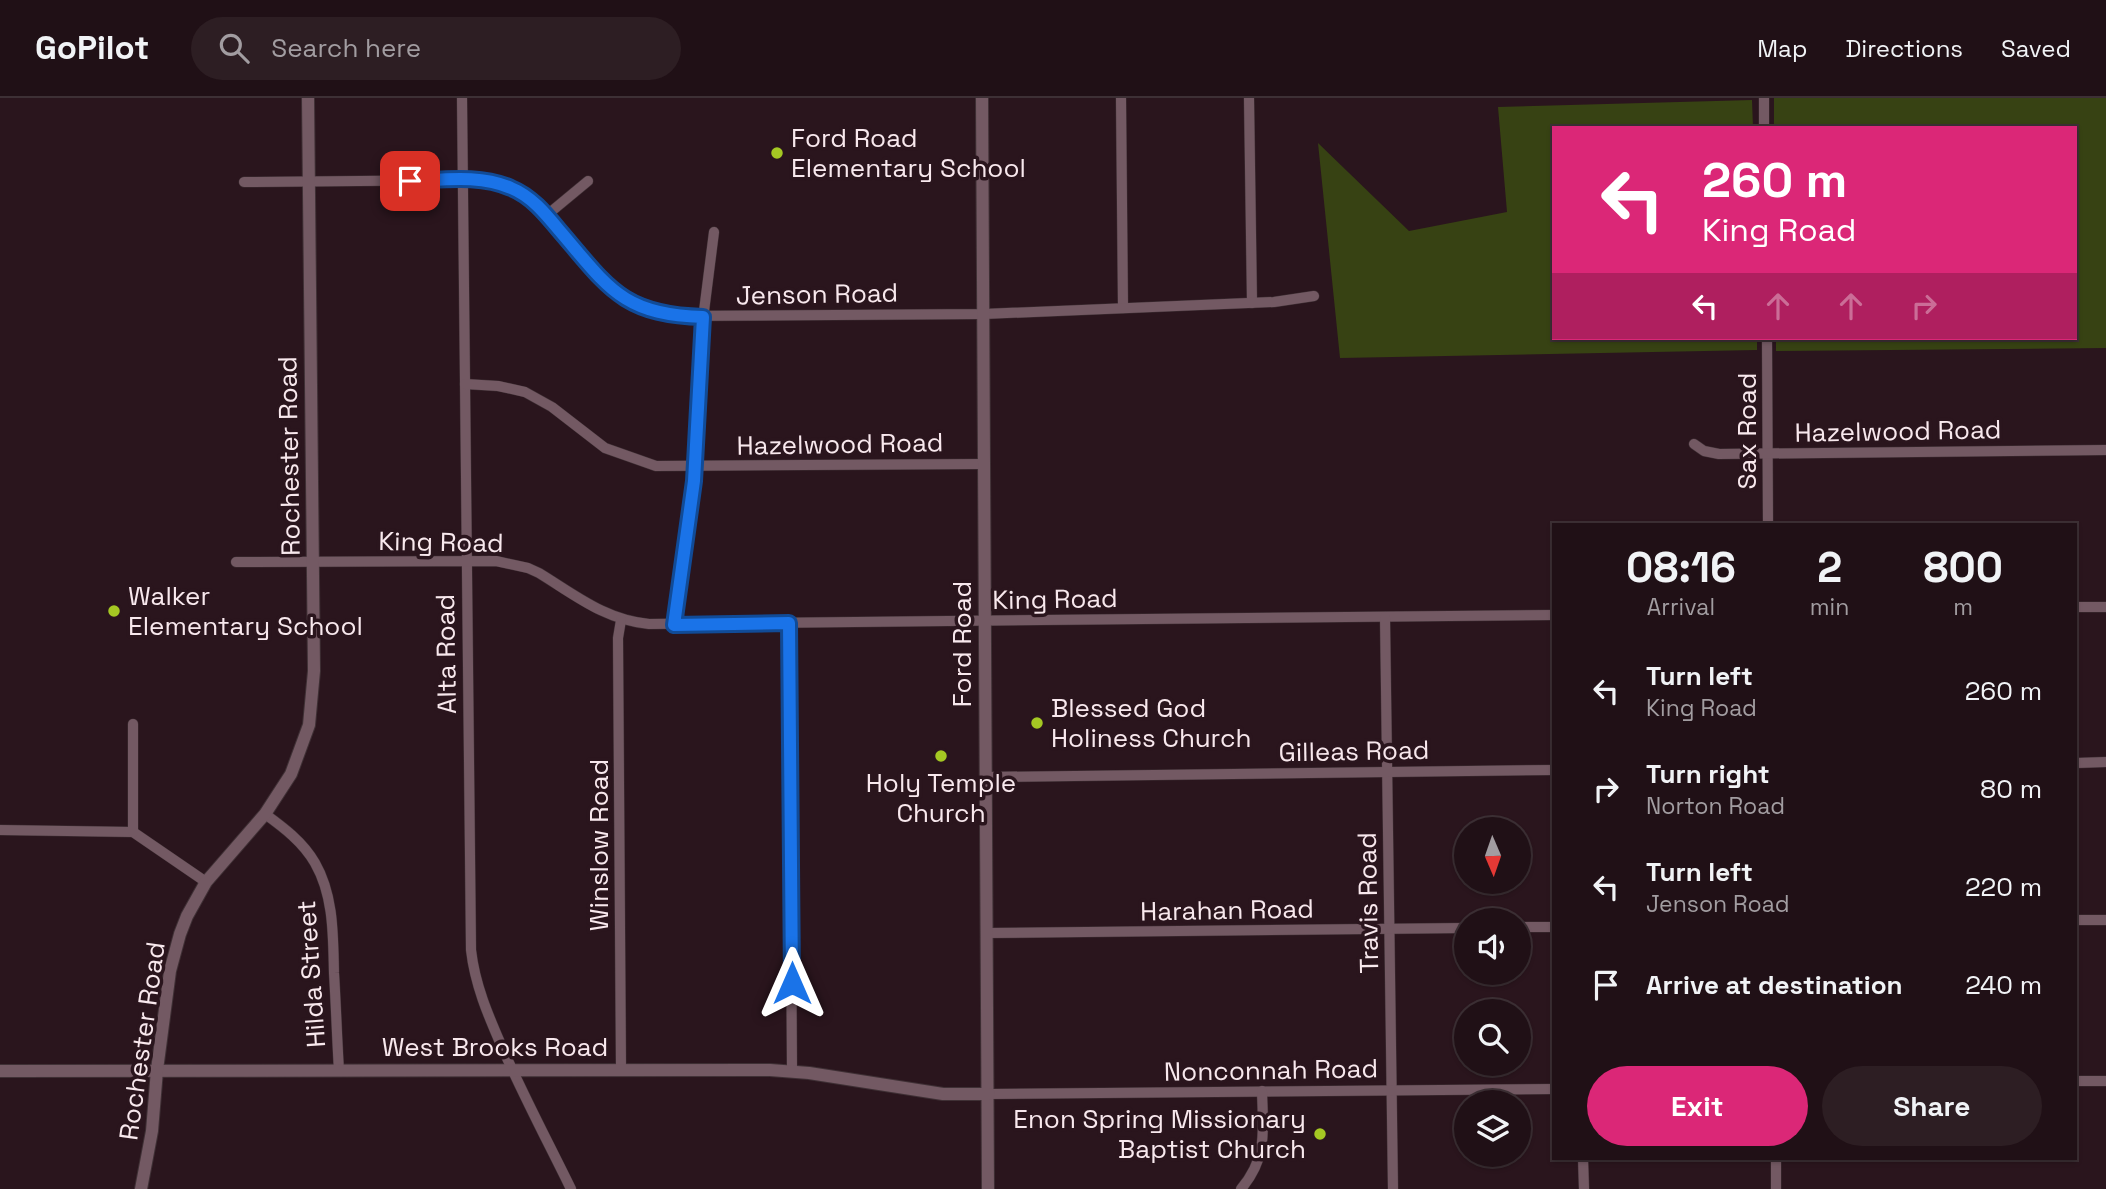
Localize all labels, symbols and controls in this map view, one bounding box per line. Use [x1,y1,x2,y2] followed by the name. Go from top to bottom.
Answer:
[191,17,681,80] search box
[35,27,149,69] text: GoPilot
[215,29,253,67] icon: search
[271,31,421,65] text: Search here
[1757,33,1807,64] text: Map
[1845,33,1963,64] text: Directions
[2001,33,2071,64] text: Saved
[791,121,1026,185] place label: Ford Road Elementary School
[769,145,785,161] marker: Ford Road Elementary School
[1702,149,1847,211] text: 260 m
[380,151,440,211] pin
[1587,154,1678,245] icon: left
[391,162,429,200] icon: arrive
[1702,210,1856,250] text: King Road
[736,276,898,312] street label: Jenson Road
[1686,287,1724,325] icon: left
[1759,287,1797,325] icon: ahead
[1832,287,1870,325] icon: ahead
[1905,287,1943,325] icon: right
[270,356,308,556] street label: Rochester Road
[1730,373,1764,489] street label: Sax Road
[1794,412,2002,450] street label: Hazelwood Road
[736,425,944,463] street label: Hazelwood Road
[378,524,504,560] street label: King Road
[1626,541,1736,594] text: 08:16
[1817,541,1842,594] text: 2
[1923,541,2003,594] text: 800
[128,579,363,643] place label: Walker Elementary School
[945,581,979,707] street label: Ford Road
[992,581,1118,617] street label: King Road
[1647,592,1715,622] text: Arrival
[1810,592,1849,622] text: min
[1953,592,1973,622] text: m
[428,594,464,714] street label: Alta Road
[106,603,122,619] marker: Walker Elementary School
[1646,659,1753,693] text: Turn left
[1587,672,1625,710] icon: left
[1965,674,2042,708] text: 260 m
[1051,691,1251,755] place label: Blessed God Holiness Church
[1646,693,1757,723] text: King Road
[1029,715,1045,731] marker: Blessed God Holiness Church
[1278,733,1430,769] street label: Gilleas Road
[933,748,949,764] marker: Holy Temple Church
[1646,757,1770,791] text: Turn right
[582,759,616,931] street label: Winslow Road
[866,766,1016,830] place label: Holy Temple Church
[1587,770,1625,808] icon: right
[1980,772,2042,806] text: 80 m
[1646,791,1785,821] text: Norton Road
[1454,817,1531,894] north arrow
[1454,817,1531,1167] map controls
[1350,832,1386,974] street label: Travis Road
[1646,855,1753,889] text: Turn left
[1587,868,1625,906] icon: left
[1965,870,2042,904] text: 220 m
[1646,889,1790,919] text: Jenson Road
[1140,891,1314,929] street label: Harahan Road
[289,899,333,1049] street label: Hilda Street
[1454,908,1531,985] button: sound
[111,940,173,1142] street label: Rochester Road
[755,946,829,1020] position arrow
[1587,966,1625,1004] icon: arrive
[1646,968,1903,1002] text: Arrive at destination
[1965,968,2042,1002] text: 240 m
[1454,999,1531,1076] button: search
[382,1030,608,1064] street label: West Brooks Road
[1164,1051,1378,1089] street label: Nonconnah Road
[1587,1066,1808,1146] button: Exit
[1822,1066,2042,1146] button: Share
[1454,1090,1531,1167] button: layers
[1013,1102,1306,1166] place label: Enon Spring Missionary Baptist Church
[1312,1126,1328,1142] marker: Enon Spring Missionary Baptist Church

